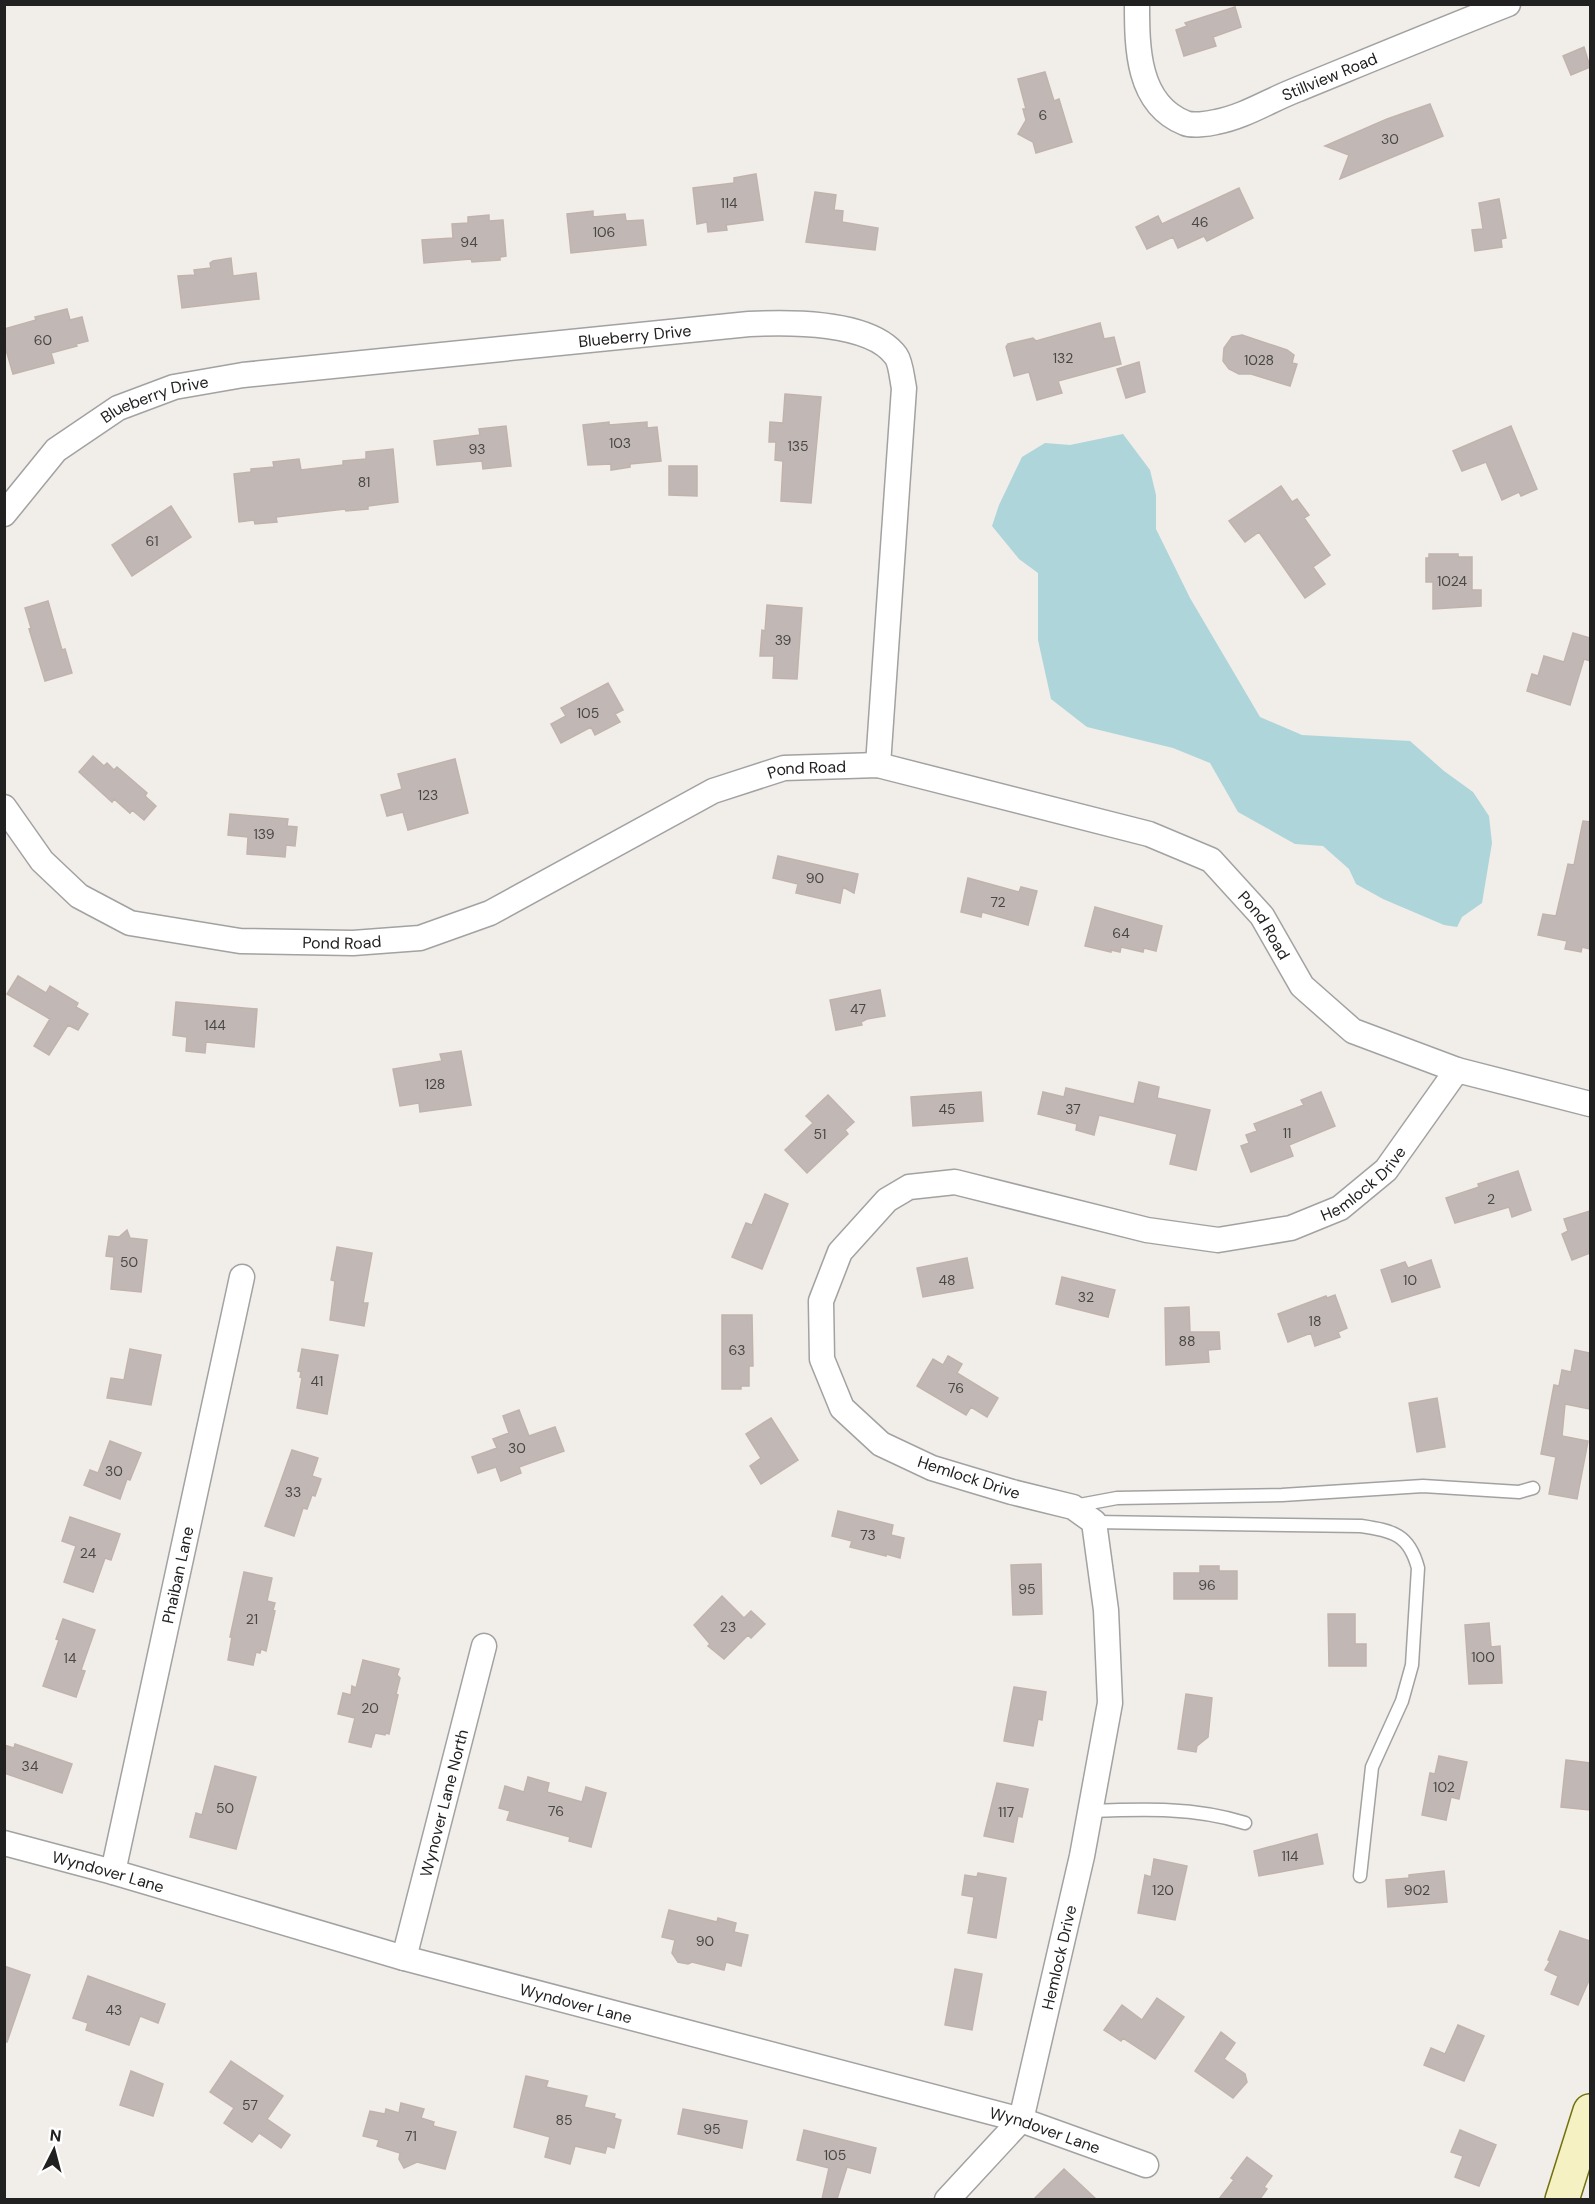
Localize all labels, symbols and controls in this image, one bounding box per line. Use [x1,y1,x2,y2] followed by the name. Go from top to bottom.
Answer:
[1279,48,1381,106] street label: Stillview Road
[1039,106,1047,124] house number: 6
[1381,130,1399,148] house number: 30
[720,194,738,212] house number: 114
[1191,213,1209,231] house number: 46
[593,223,615,241] house number: 106
[460,233,478,251] house number: 94
[577,320,692,352] street label: Blueberry Drive
[34,331,52,349] house number: 60
[1053,349,1073,367] house number: 132
[1244,351,1274,369] house number: 1028
[97,371,210,428] street label: Blueberry Drive
[609,434,631,452] house number: 103
[787,437,809,455] house number: 135
[469,440,485,458] house number: 93
[358,473,370,491] house number: 81
[145,532,159,550] house number: 61
[1437,572,1468,590] house number: 1024
[775,631,792,649] house number: 39
[577,704,599,722] house number: 105
[765,756,846,784] street label: Pond Road
[418,786,438,804] house number: 123
[253,825,275,843] house number: 139
[806,869,824,887] house number: 90
[1233,887,1295,963] street label: Pond Road
[990,893,1006,911] house number: 72
[1112,924,1130,942] house number: 64
[302,931,382,954] street label: Pond Road
[850,1000,866,1018] house number: 47
[204,1016,226,1034] house number: 144
[425,1075,445,1093] house number: 128
[938,1100,956,1118] house number: 45
[1065,1100,1081,1118] house number: 37
[1283,1124,1291,1142] house number: 11
[814,1125,826,1143] house number: 51
[1317,1142,1411,1226] street label: Hemlock Drive
[1487,1190,1495,1208] house number: 2
[120,1253,138,1271] house number: 50
[938,1271,956,1289] house number: 48
[1403,1271,1417,1289] house number: 10
[1078,1288,1094,1306] house number: 32
[1309,1312,1321,1330] house number: 18
[1178,1332,1196,1350] house number: 88
[728,1341,746,1359] house number: 63
[311,1372,323,1390] house number: 41
[948,1379,964,1397] house number: 76
[508,1439,526,1457] house number: 30
[915,1451,1023,1504] street label: Hemlock Drive
[105,1462,123,1480] house number: 30
[285,1483,301,1501] house number: 33
[157,1525,199,1625] street label: Phaiban Lane
[860,1526,876,1544] house number: 73
[80,1544,97,1562] house number: 24
[1198,1576,1216,1594] house number: 96
[1018,1580,1036,1598] house number: 95
[246,1610,258,1628] house number: 21
[720,1618,736,1636] house number: 23
[1471,1648,1495,1666] house number: 100
[64,1649,77,1667] house number: 14
[361,1699,379,1717] house number: 20
[415,1727,473,1879] street label: Wynover Lane North
[22,1757,39,1775] house number: 34
[1433,1778,1455,1796] house number: 102
[216,1799,234,1817] house number: 50
[548,1802,564,1820] house number: 76
[998,1803,1014,1821] house number: 117
[50,1846,167,1898] street label: Wyndover Lane
[1281,1847,1299,1865] house number: 114
[1152,1881,1174,1899] house number: 120
[1404,1881,1430,1899] house number: 902
[1037,1903,1081,2012] street label: Hemlock Drive
[696,1932,714,1950] house number: 90
[517,1979,634,2028] street label: Wyndover Lane
[106,2001,122,2019] house number: 43
[242,2096,258,2114] house number: 57
[987,2102,1103,2159] street label: Wyndover Lane
[555,2111,573,2129] house number: 85
[24,2120,84,2180] north arrow
[703,2120,721,2138] house number: 95
[49,2125,62,2147] text: N
[405,2127,417,2145] house number: 71
[824,2146,846,2164] house number: 105

